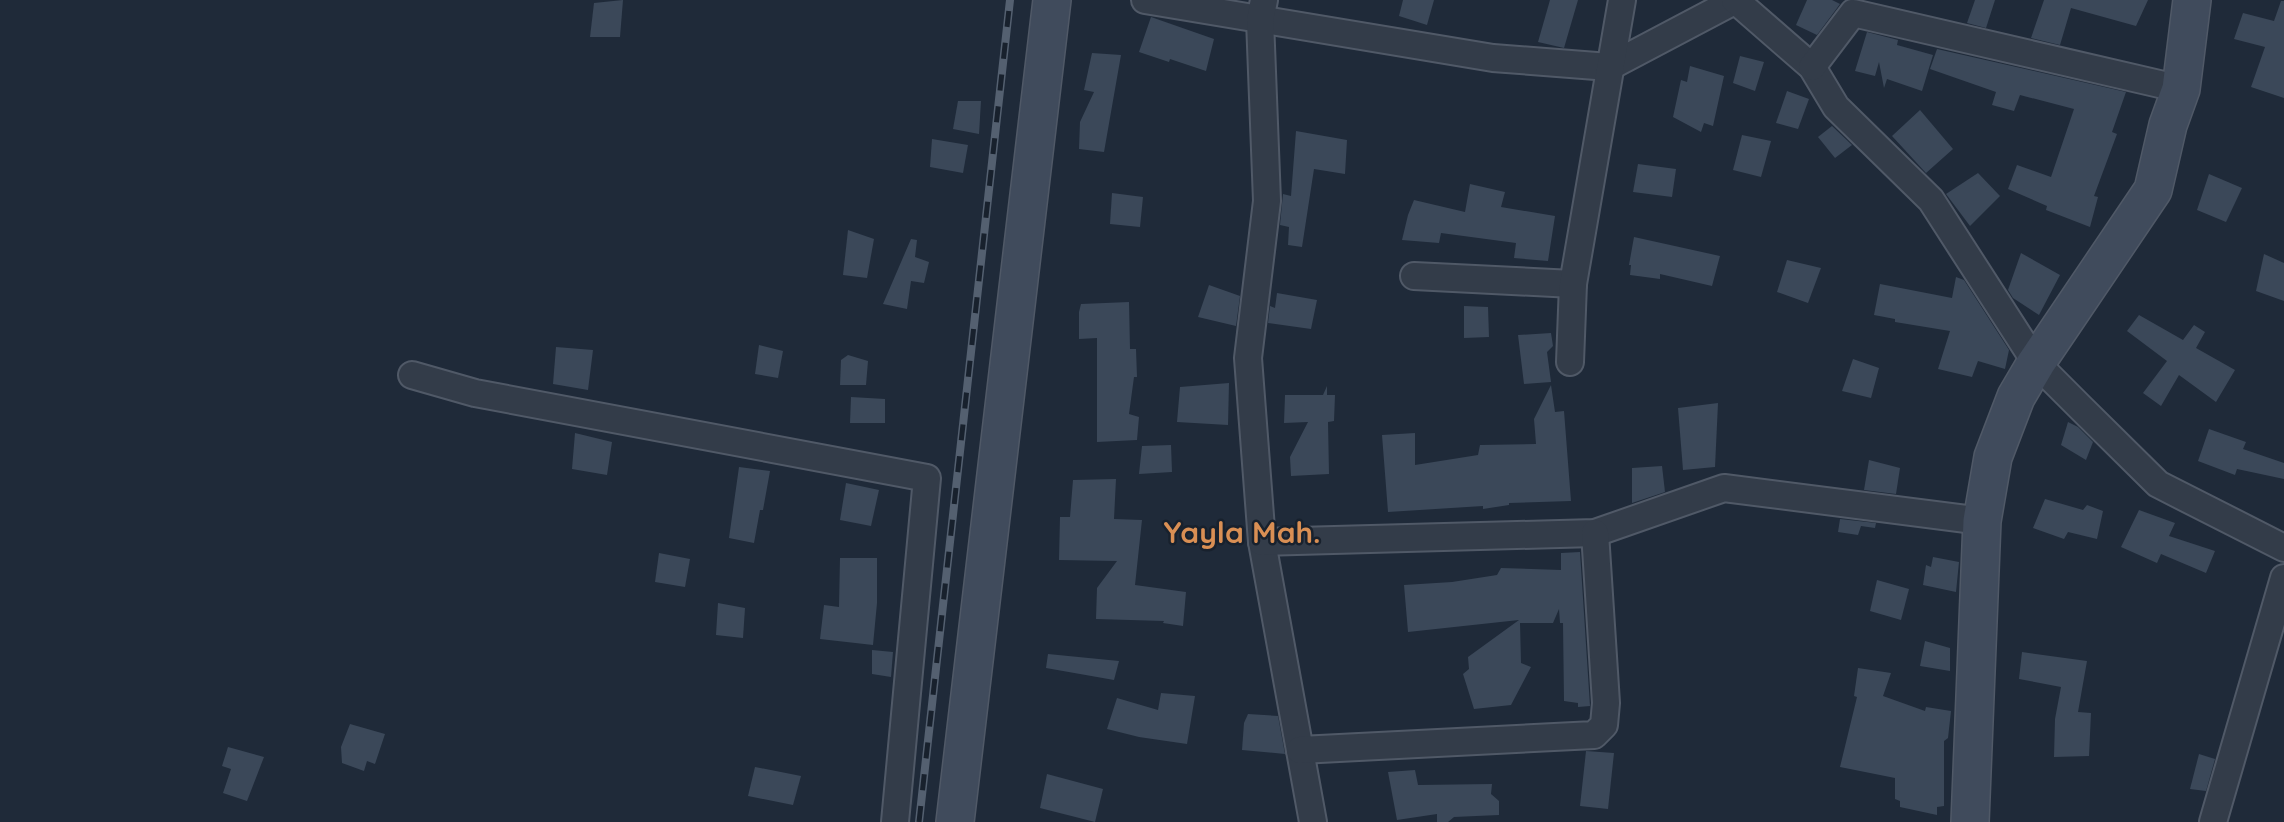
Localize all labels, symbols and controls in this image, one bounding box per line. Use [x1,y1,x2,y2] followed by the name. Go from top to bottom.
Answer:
[1163,513,1321,551] district label: Yayla Mah.

